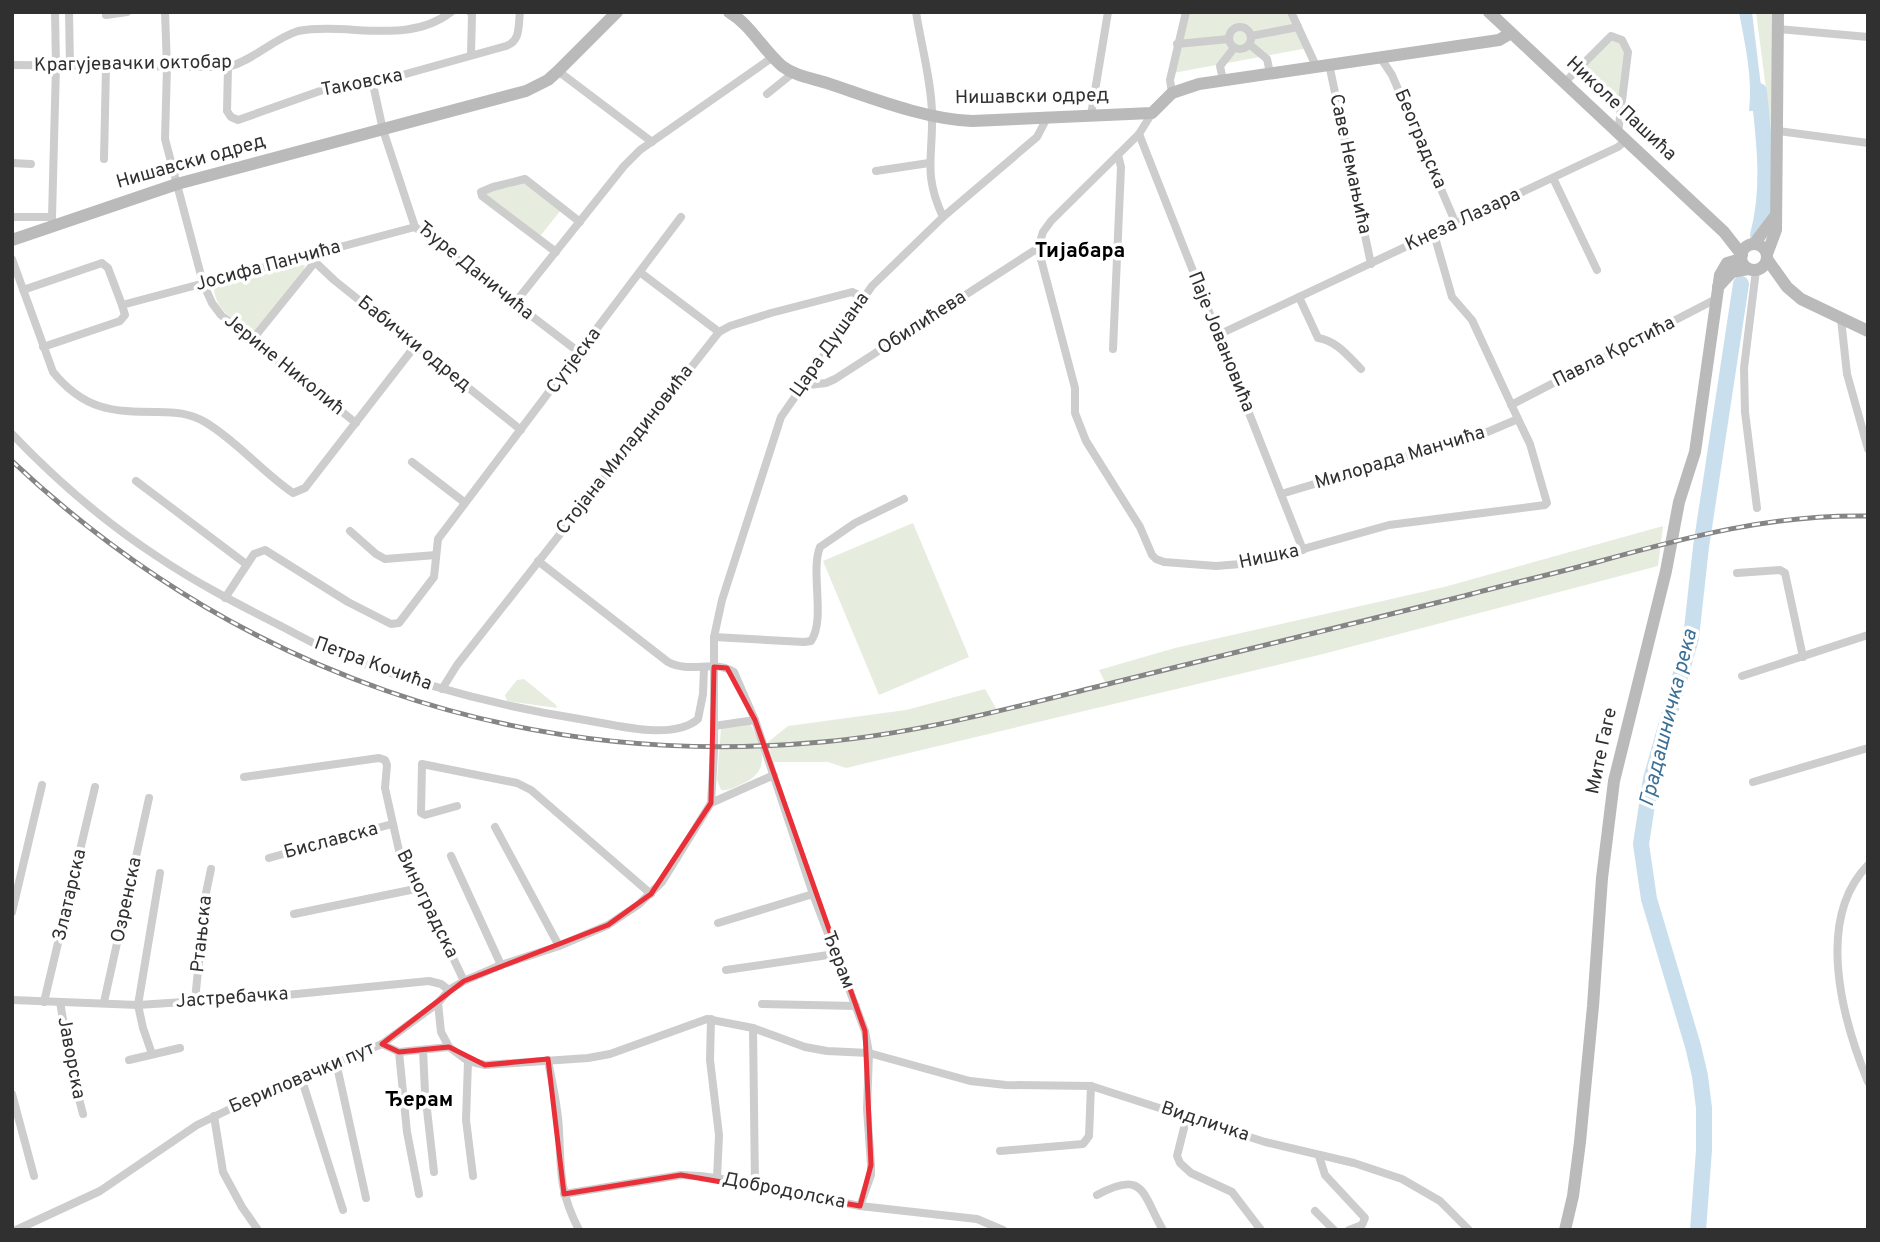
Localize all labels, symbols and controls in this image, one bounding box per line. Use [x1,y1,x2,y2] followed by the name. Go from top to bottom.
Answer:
[34,50,232,78] street label: Крагујевачки октобар
[1561,52,1681,166] street label: Николе Пашића
[319,63,405,103] street label: Таковска
[955,84,1109,110] street label: Нишавски одред
[1388,86,1452,192] street label: Београдска
[1323,92,1377,236] street label: Саве Немањића
[114,129,268,195] street label: Нишавски одред
[1402,183,1524,257] street label: Кнеза Лазара
[411,216,539,326] street label: Ђуре Даничића
[193,235,343,297] street label: Јосифа Панчића
[1035,238,1125,265] district label: Тијабара
[1182,268,1260,416] street label: Паје Јовановића
[873,285,971,361] street label: Обилићева
[785,288,875,402] street label: Цара Душана
[352,291,476,397] street label: Бабички одред
[219,309,349,421] street label: Јерине Николић
[1549,311,1679,393] street label: Павла Крстића
[541,323,607,399] street label: Сутјеска
[551,360,699,540] street label: Стојана Миладиновића
[1312,421,1488,495] street label: Милорада Манчића
[1237,539,1301,575] street label: Нишка
[1634,626,1704,809] water label: Градашничка река
[311,632,435,696] street label: Петра Кочића
[1581,705,1623,797] street label: Мите Гаге
[281,817,381,865] street label: Биславска
[390,846,464,962] street label: Виноградска
[48,847,92,943] street label: Златарска
[106,855,148,945] street label: Озренска
[186,894,218,974] street label: Ртањска
[816,928,860,992] street label: Ђерам
[175,982,289,1014] street label: Јастребачка
[51,1015,91,1101] street label: Јаворска
[225,1036,379,1120] street label: Бериловачки пут
[385,1087,453,1114] district label: Ђерам
[1158,1096,1252,1148] street label: Видличка
[720,1167,848,1215] street label: Добродолска

